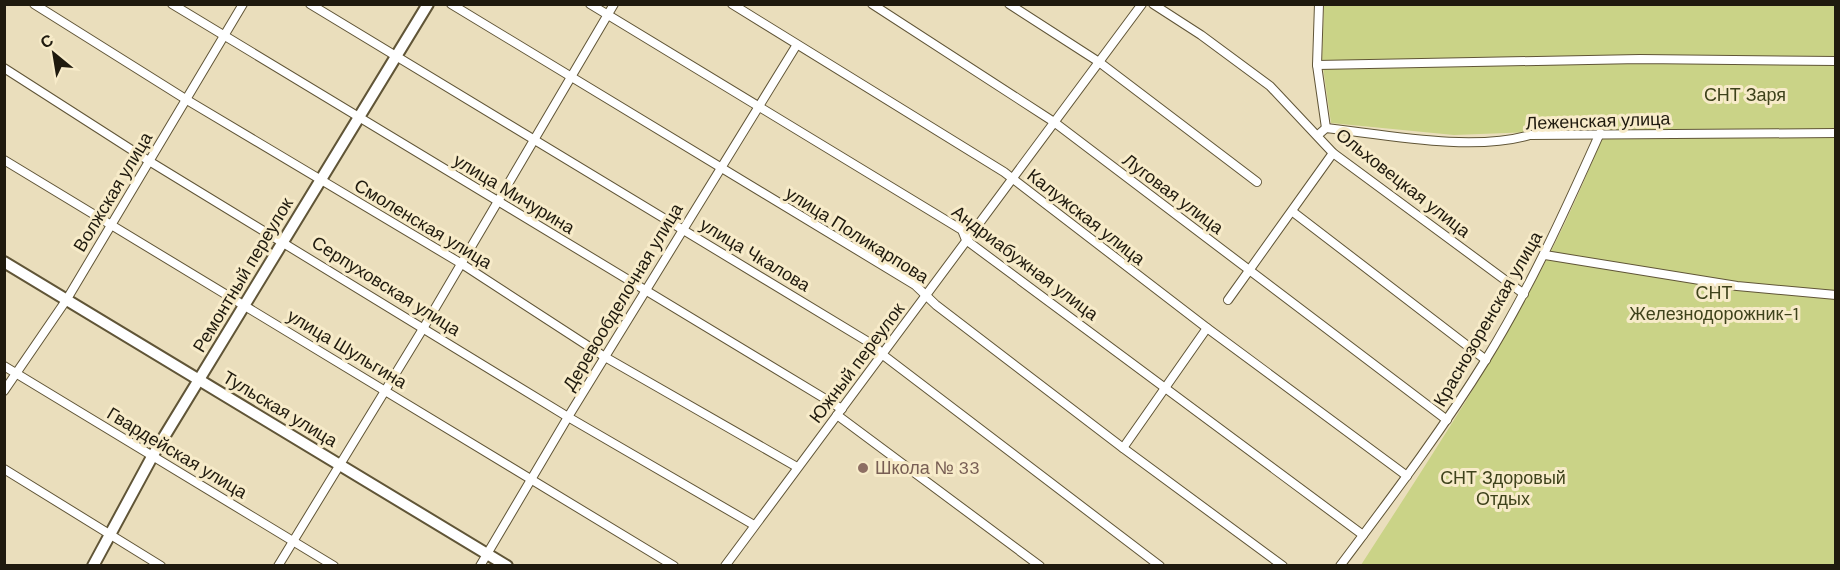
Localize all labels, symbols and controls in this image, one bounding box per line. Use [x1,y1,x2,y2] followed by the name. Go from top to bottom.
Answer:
[24,24,84,84] north arrow
[36,29,57,53] text: С
[1704,83,1786,107] park label: СНТ Заря
[1525,106,1672,136] street label: Леженская улица
[1331,123,1476,244] street label: Ольховецкая улица
[68,127,159,256] street label: Волжская улица
[449,148,580,240] street label: улица Мичурина
[1118,148,1229,240] street label: Луговая улица
[1022,163,1151,271] street label: Калужская улица
[350,173,497,275] street label: Смоленская улица
[781,181,934,289] street label: улица Поликарпова
[187,193,299,357] street label: Ремонтный переулок
[557,198,689,395] street label: Деревообделочная улица
[947,200,1104,327] street label: Андриабужная улица
[695,213,815,298] street label: улица Чкалова
[1428,226,1549,411] street label: Краснозоренская улица
[307,230,466,342] street label: Серпуховская улица
[1629,281,1799,326] park label: СНТ Железнодорожник-1
[804,298,910,428] street label: Южный переулок
[283,304,412,395] street label: улица Шульгина
[218,365,343,453] street label: Тульская улица
[102,402,252,505] street label: Гвардейская улица
[875,456,980,480] place label: Школа № 33
[856,461,870,475] marker: Школа № 33
[1440,466,1566,511] park label: СНТ Здоровый Отдых

